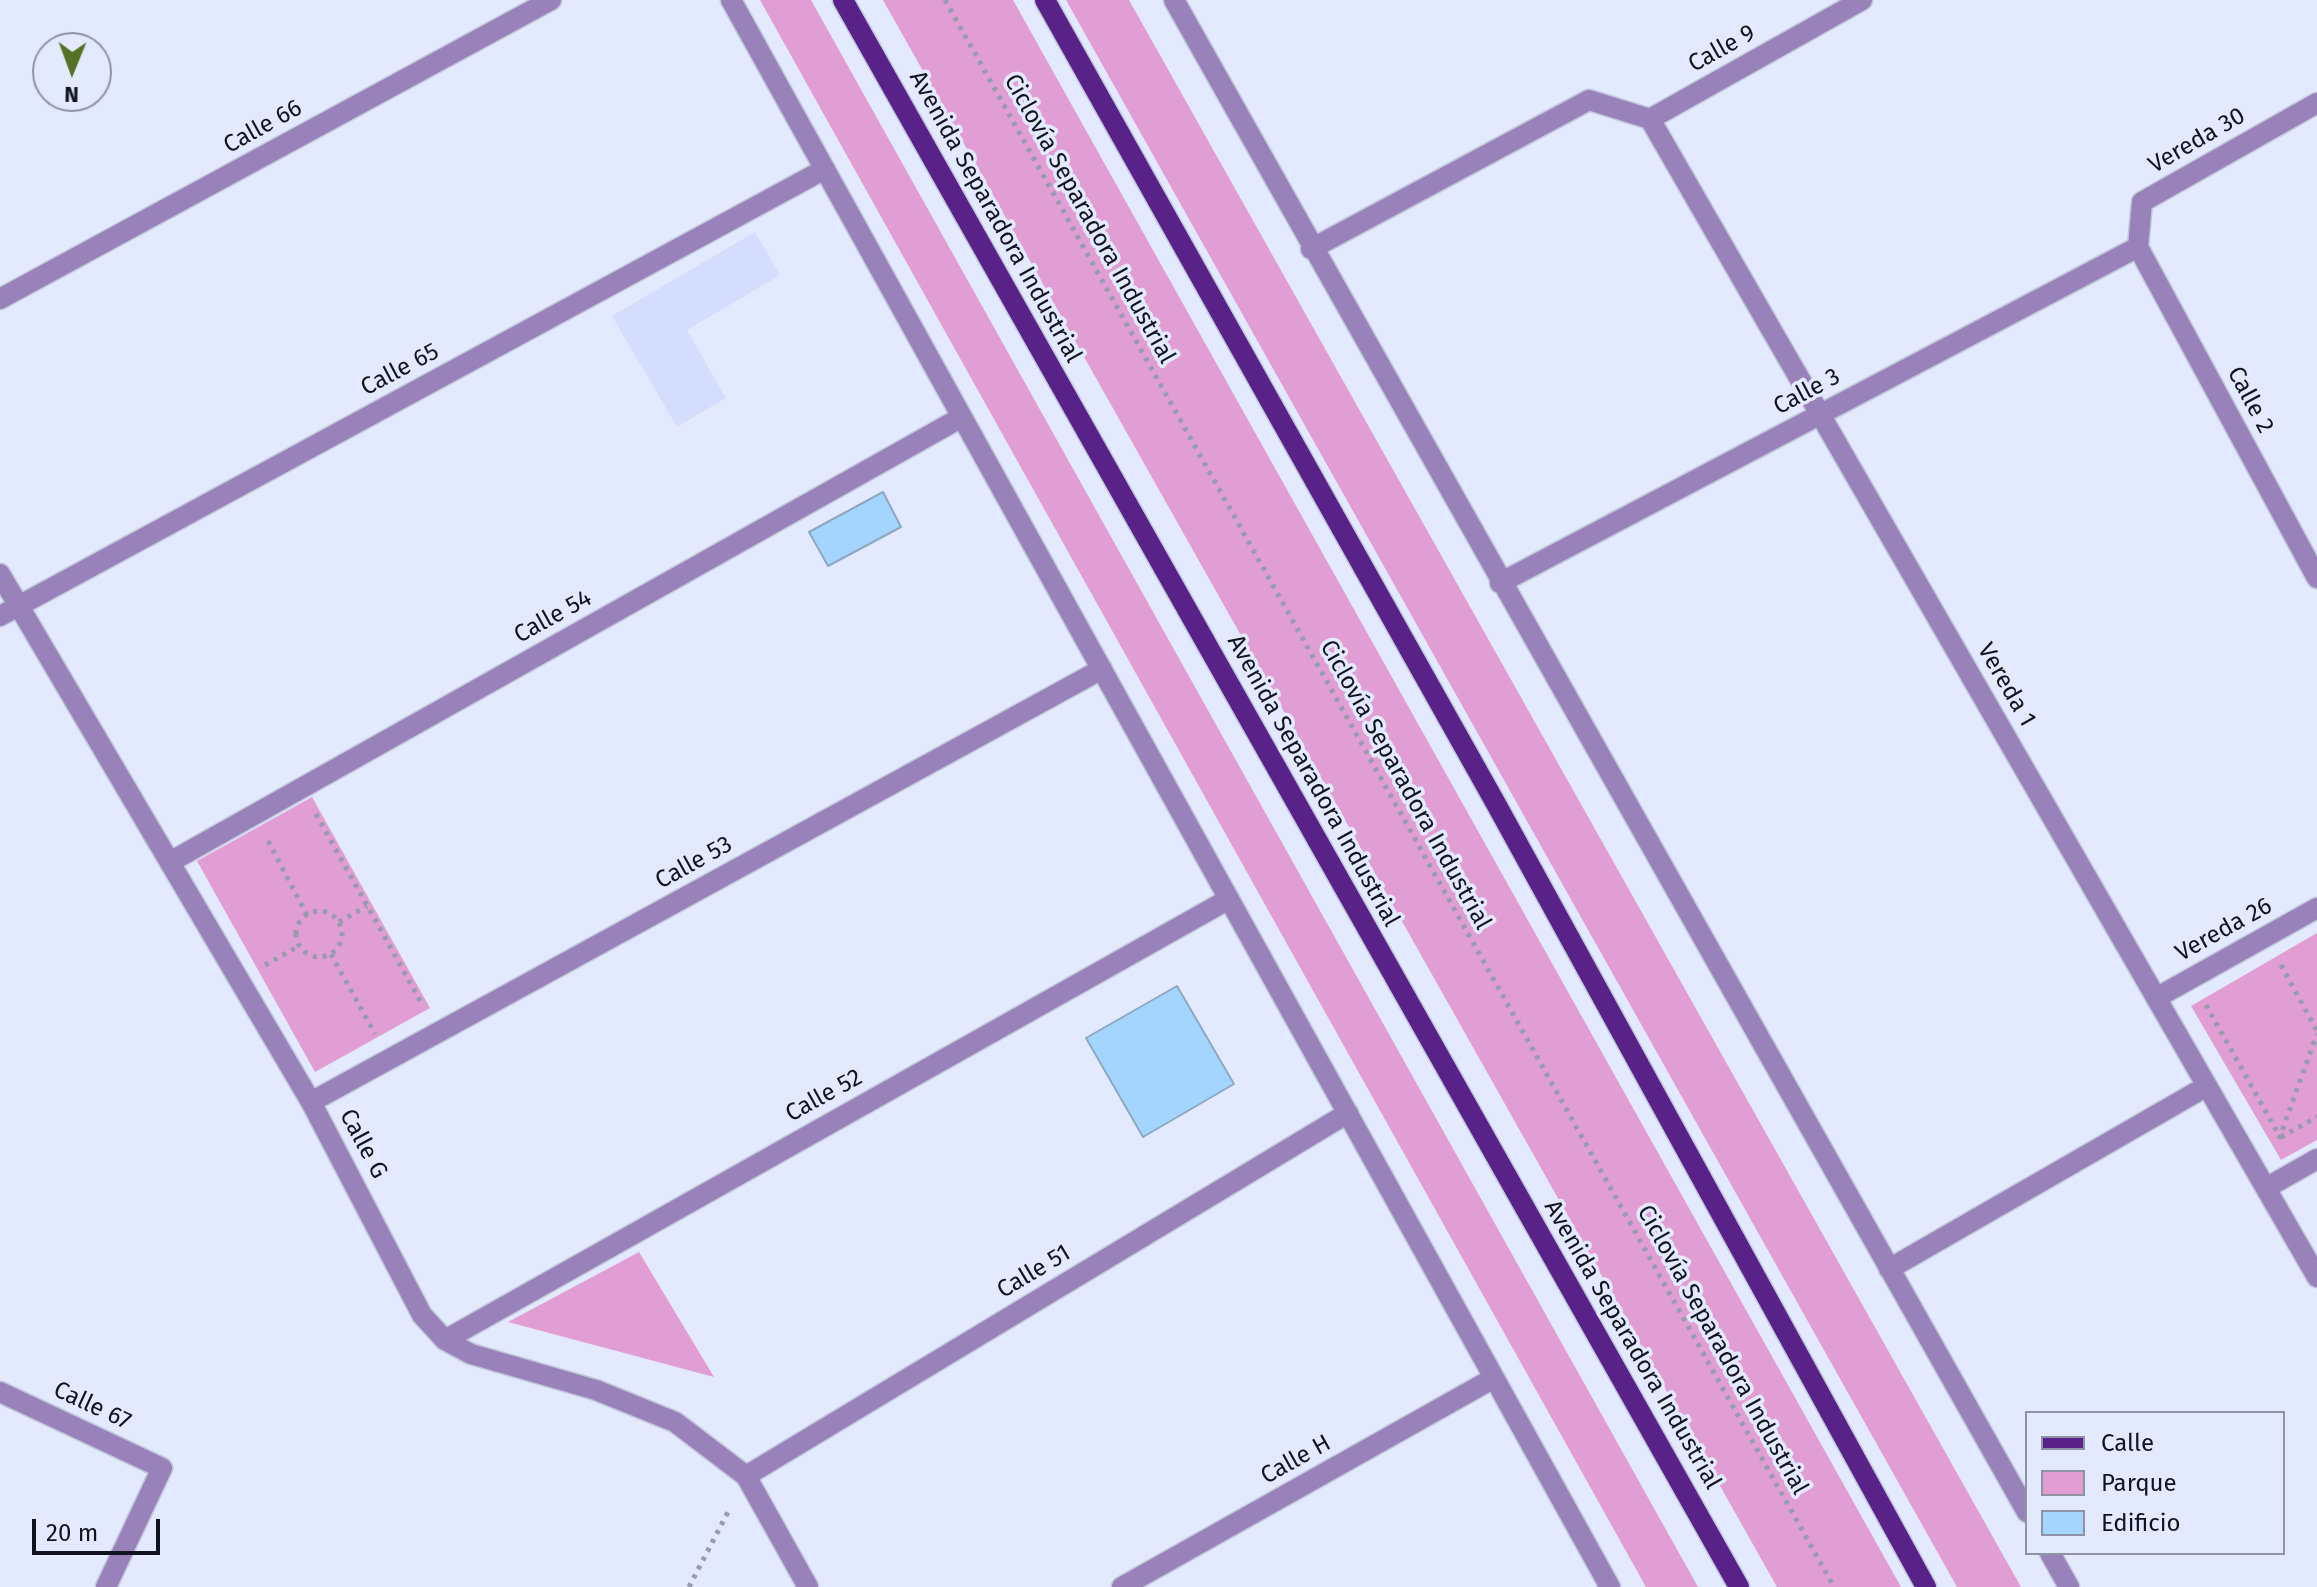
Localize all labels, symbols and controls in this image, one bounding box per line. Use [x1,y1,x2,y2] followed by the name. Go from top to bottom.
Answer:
[1684,19,1760,79] street label: Calle 9
[32,32,112,112] north arrow
[903,66,1087,368] street label: Avenida Separadora Industrial
[997,69,1181,369] street label: Ciclovía Separadora Industrial
[64,81,79,108] text: N
[219,94,307,160] street label: Calle 66
[2144,102,2250,180] street label: Vereda 30
[356,338,444,402] street label: Calle 65
[2221,362,2279,438] street label: Calle 2
[1769,363,1845,421] street label: Calle 3
[509,584,597,650] street label: Calle 54
[1221,630,1405,932] street label: Avenida Separadora Industrial
[1313,635,1497,935] street label: Ciclovía Separadora Industrial
[1971,638,2041,732] street label: Vereda 1
[651,830,737,896] street label: Calle 53
[2171,892,2277,968] street label: Vereda 26
[781,1063,867,1129] street label: Calle 52
[333,1104,393,1184] street label: Calle G
[1537,1195,1727,1495] street label: Avenida Separadora Industrial
[1630,1200,1814,1500] street label: Ciclovía Separadora Industrial
[992,1239,1076,1305] street label: Calle 51
[49,1376,135,1436] street label: Calle 67
[2025,1411,2285,1555] legend
[1256,1429,1336,1491] street label: Calle H
[2101,1429,2154,1457] text: Calle
[2101,1469,2177,1497] text: Parque
[36,1503,164,1553] scale bar
[2101,1509,2181,1537] text: Edificio
[46,1519,98,1547] text: 20 m

